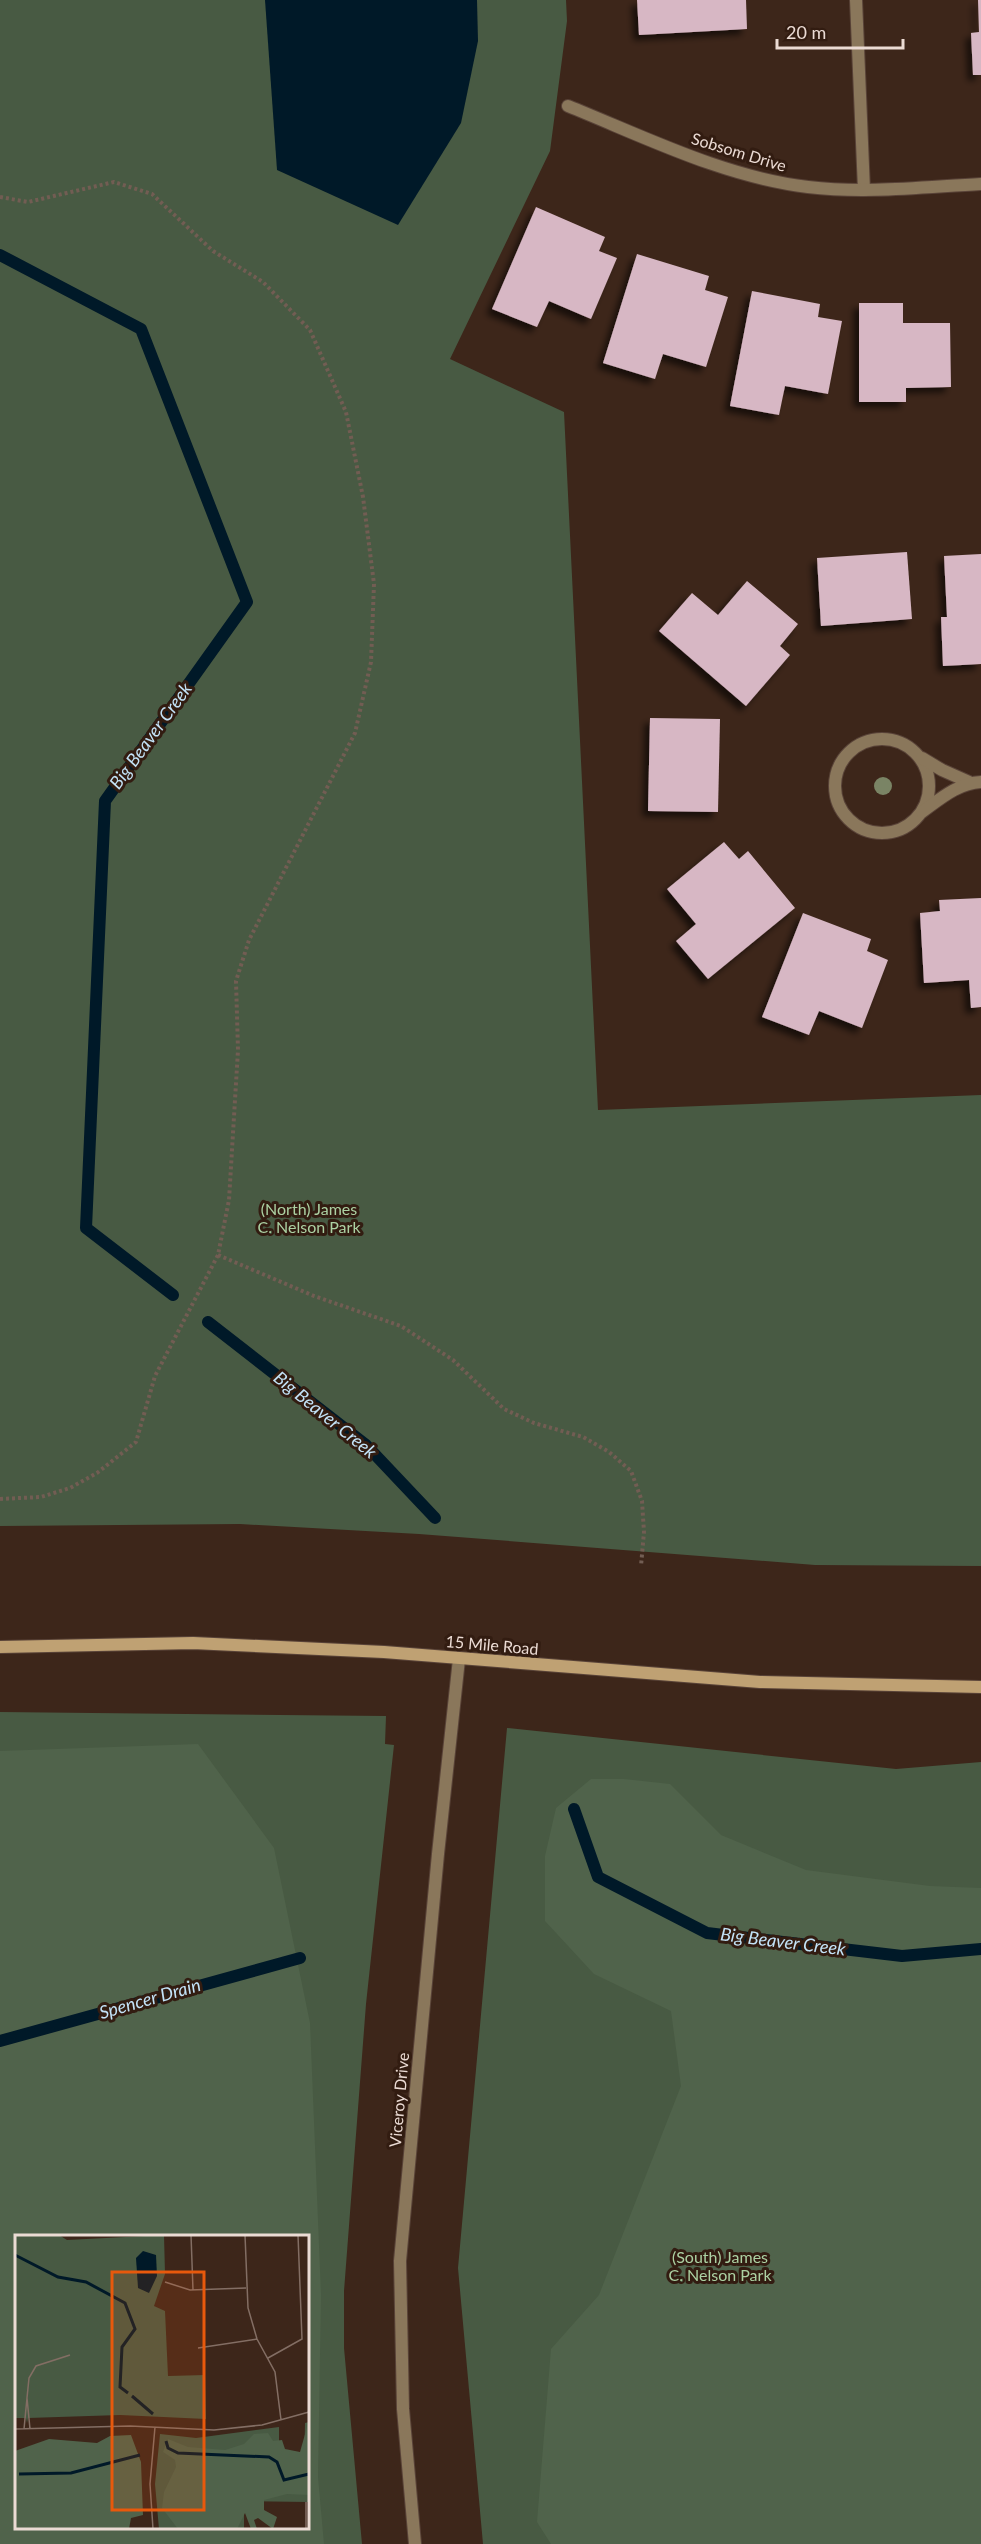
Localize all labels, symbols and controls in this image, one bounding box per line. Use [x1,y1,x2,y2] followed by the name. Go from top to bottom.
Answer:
[777,12,903,50] scale bar
[786,21,826,43] text: 20 m
[689,128,789,175] street label: Sobsom Drive
[104,678,196,793] water label: Big Beaver Creek
[257,1199,361,1236] park label: (North) James C. Nelson Park
[270,1366,382,1463] water label: Big Beaver Creek
[445,1631,539,1658] street label: 15 Mile Road
[719,1922,847,1960] water label: Big Beaver Creek
[97,1973,203,2023] water label: Spencer Drain
[385,2052,412,2148] street label: Viceroy Drive
[15,2235,309,2529] inset map
[668,2247,772,2284] park label: (South) James C. Nelson Park

